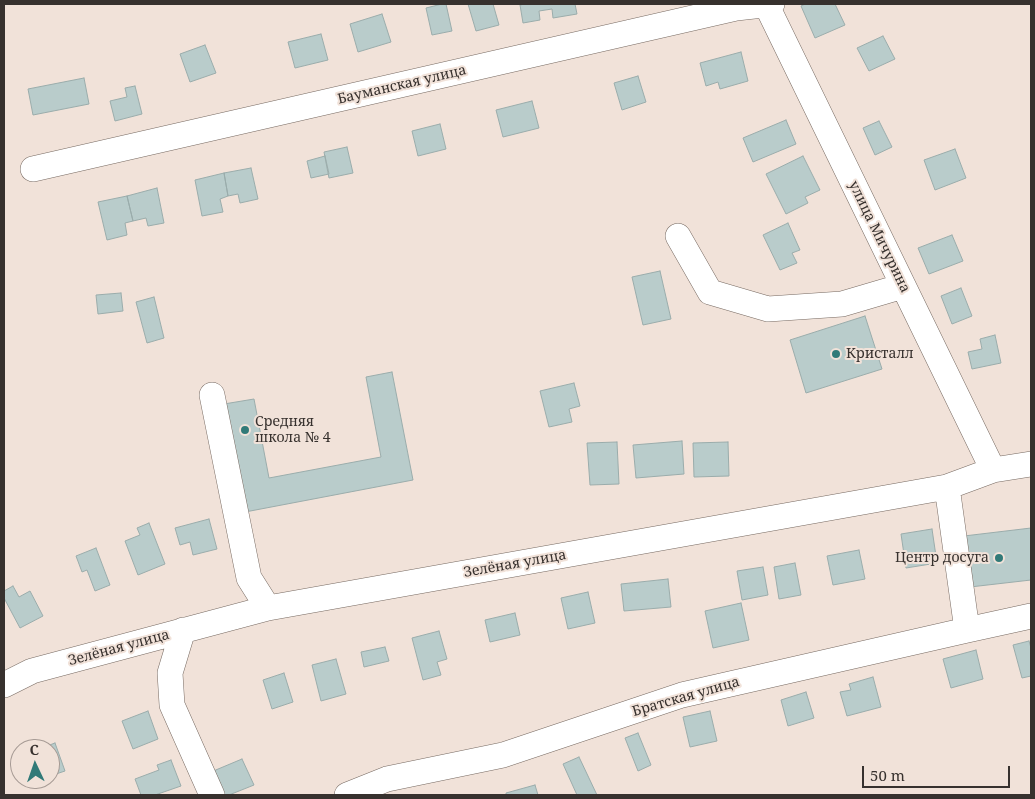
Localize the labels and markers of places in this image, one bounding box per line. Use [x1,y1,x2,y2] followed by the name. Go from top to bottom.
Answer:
[846,346,914,362] place label: Кристалл
[830,348,842,360] marker: Кристалл
[255,414,331,447] place label: Средняя школа № 4
[239,424,251,436] marker: Средняя школа № 4
[895,550,989,566] place label: Центр досуга
[993,552,1005,564] marker: Центр досуга

